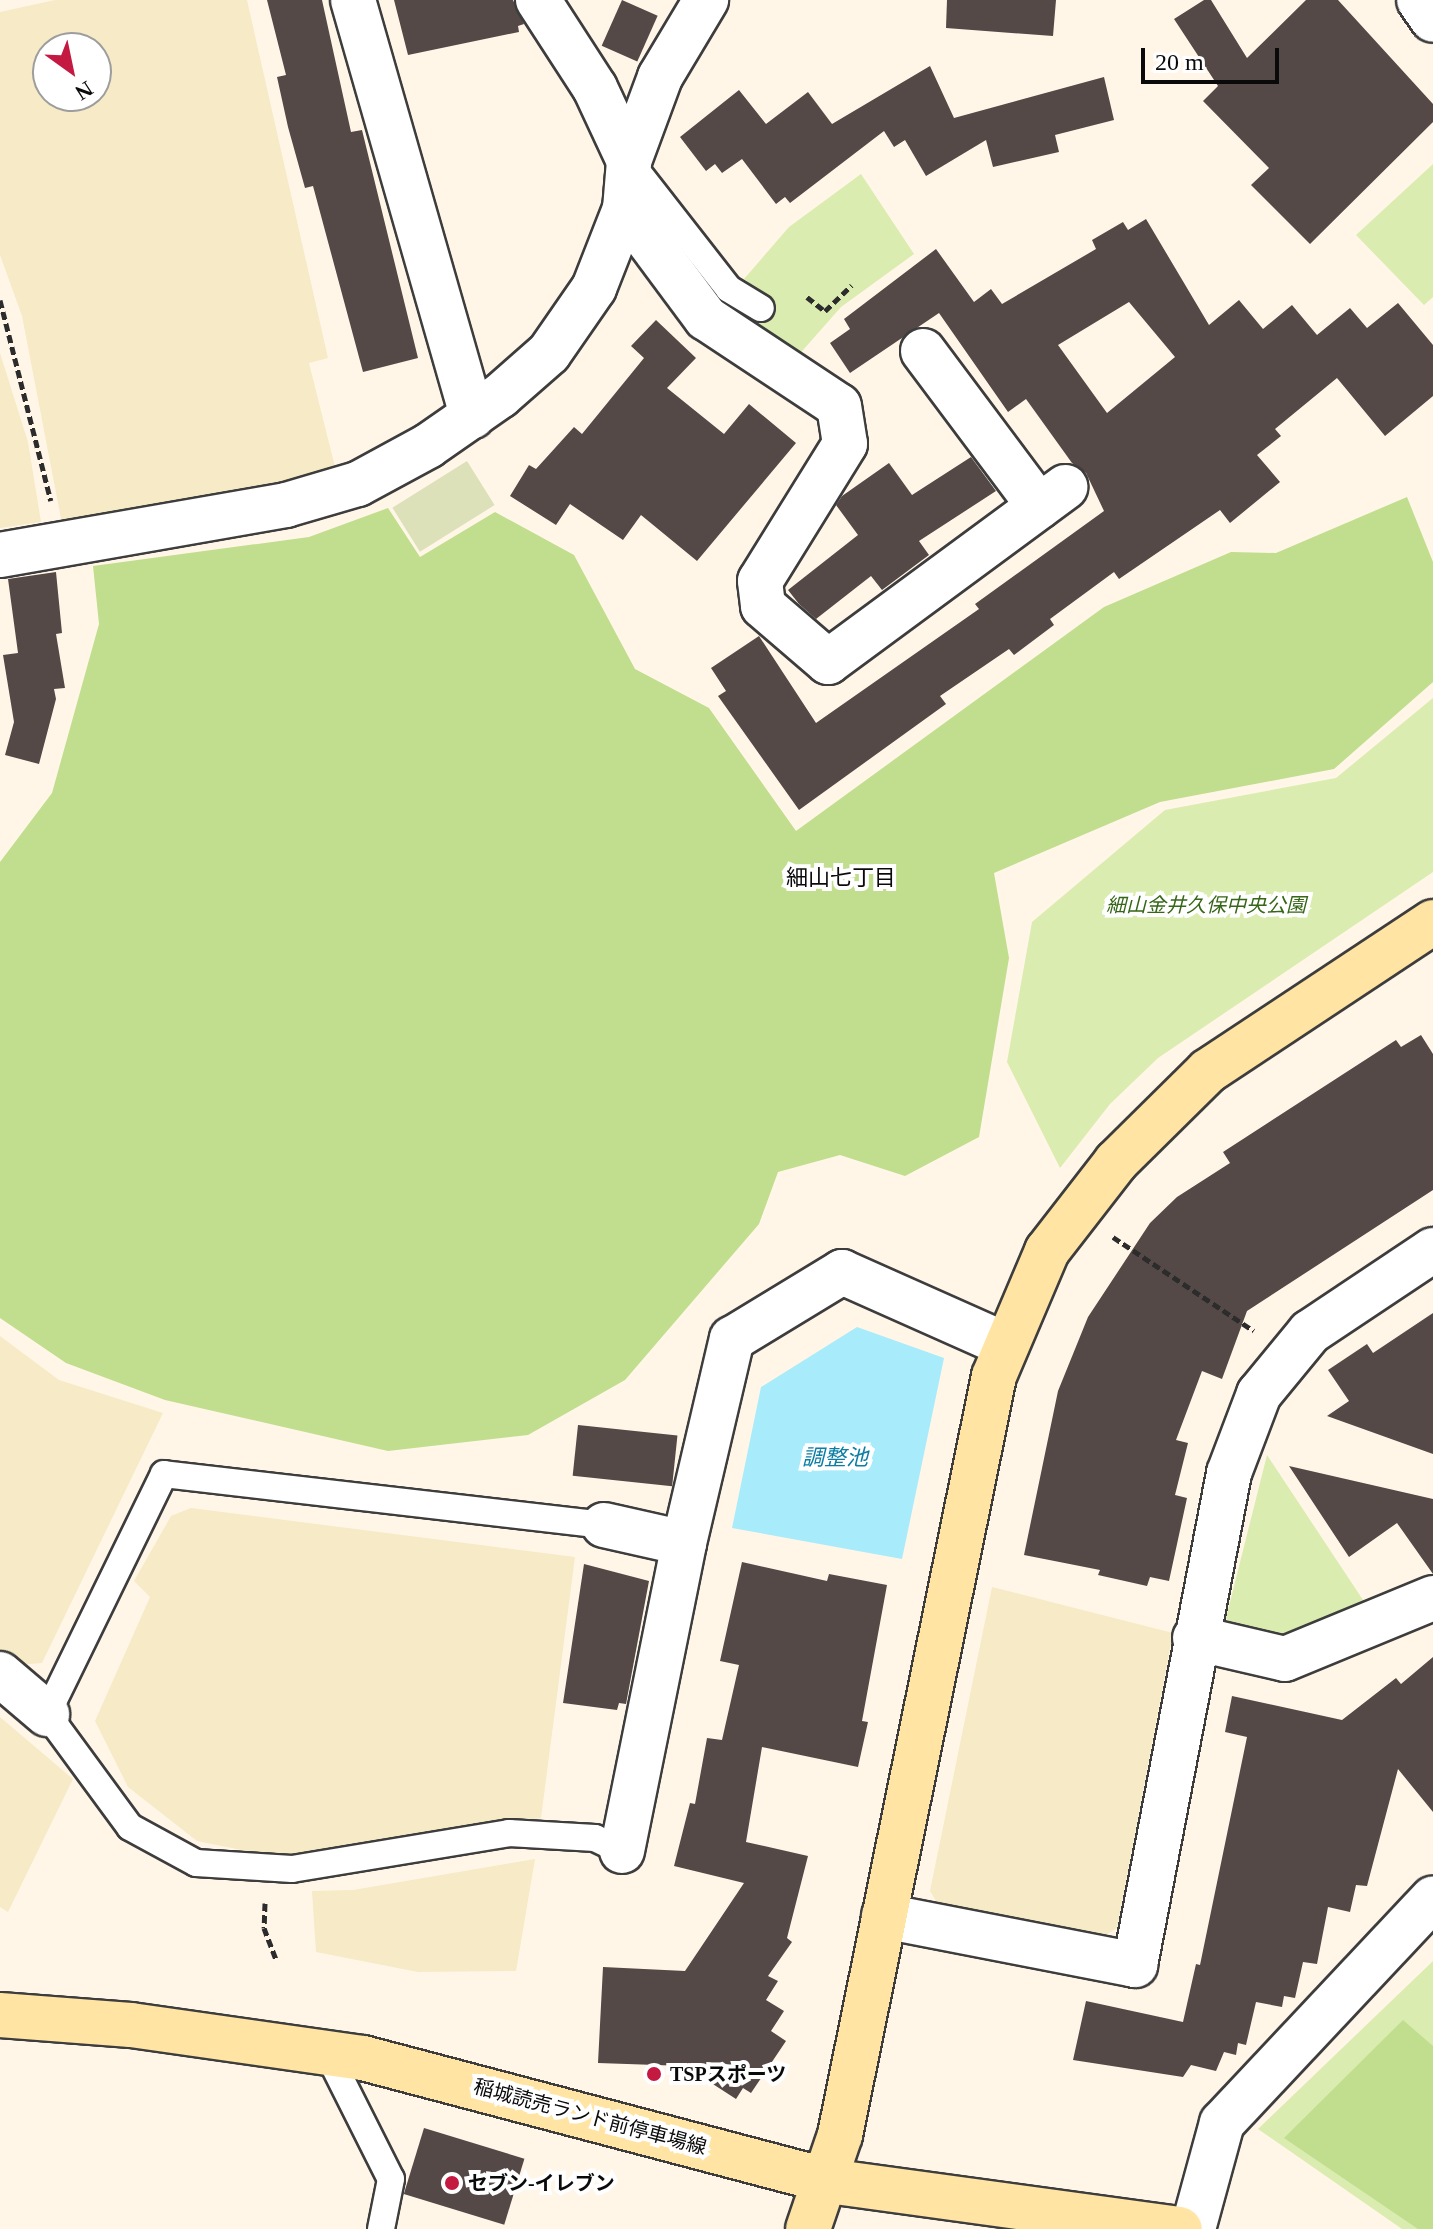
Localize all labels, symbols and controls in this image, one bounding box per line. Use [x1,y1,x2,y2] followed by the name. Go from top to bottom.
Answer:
[32,32,112,112] north arrow
[1145,32,1283,82] scale bar
[1155,49,1204,75] text: 20 m
[71,76,98,106] text: N
[786,865,896,891] district label: 細山七丁目
[1106,893,1306,917] park label: 細山金井久保中央公園
[802,1445,868,1471] water label: 調整池
[670,2062,787,2086] place label: TSPスポーツ
[645,2065,663,2083] marker: TSPスポーツ
[471,2074,709,2160] street label: 稲城読売ランド前停車場線
[468,2171,615,2195] place label: セブン-イレブン
[443,2174,461,2192] marker: セブン-イレブン

